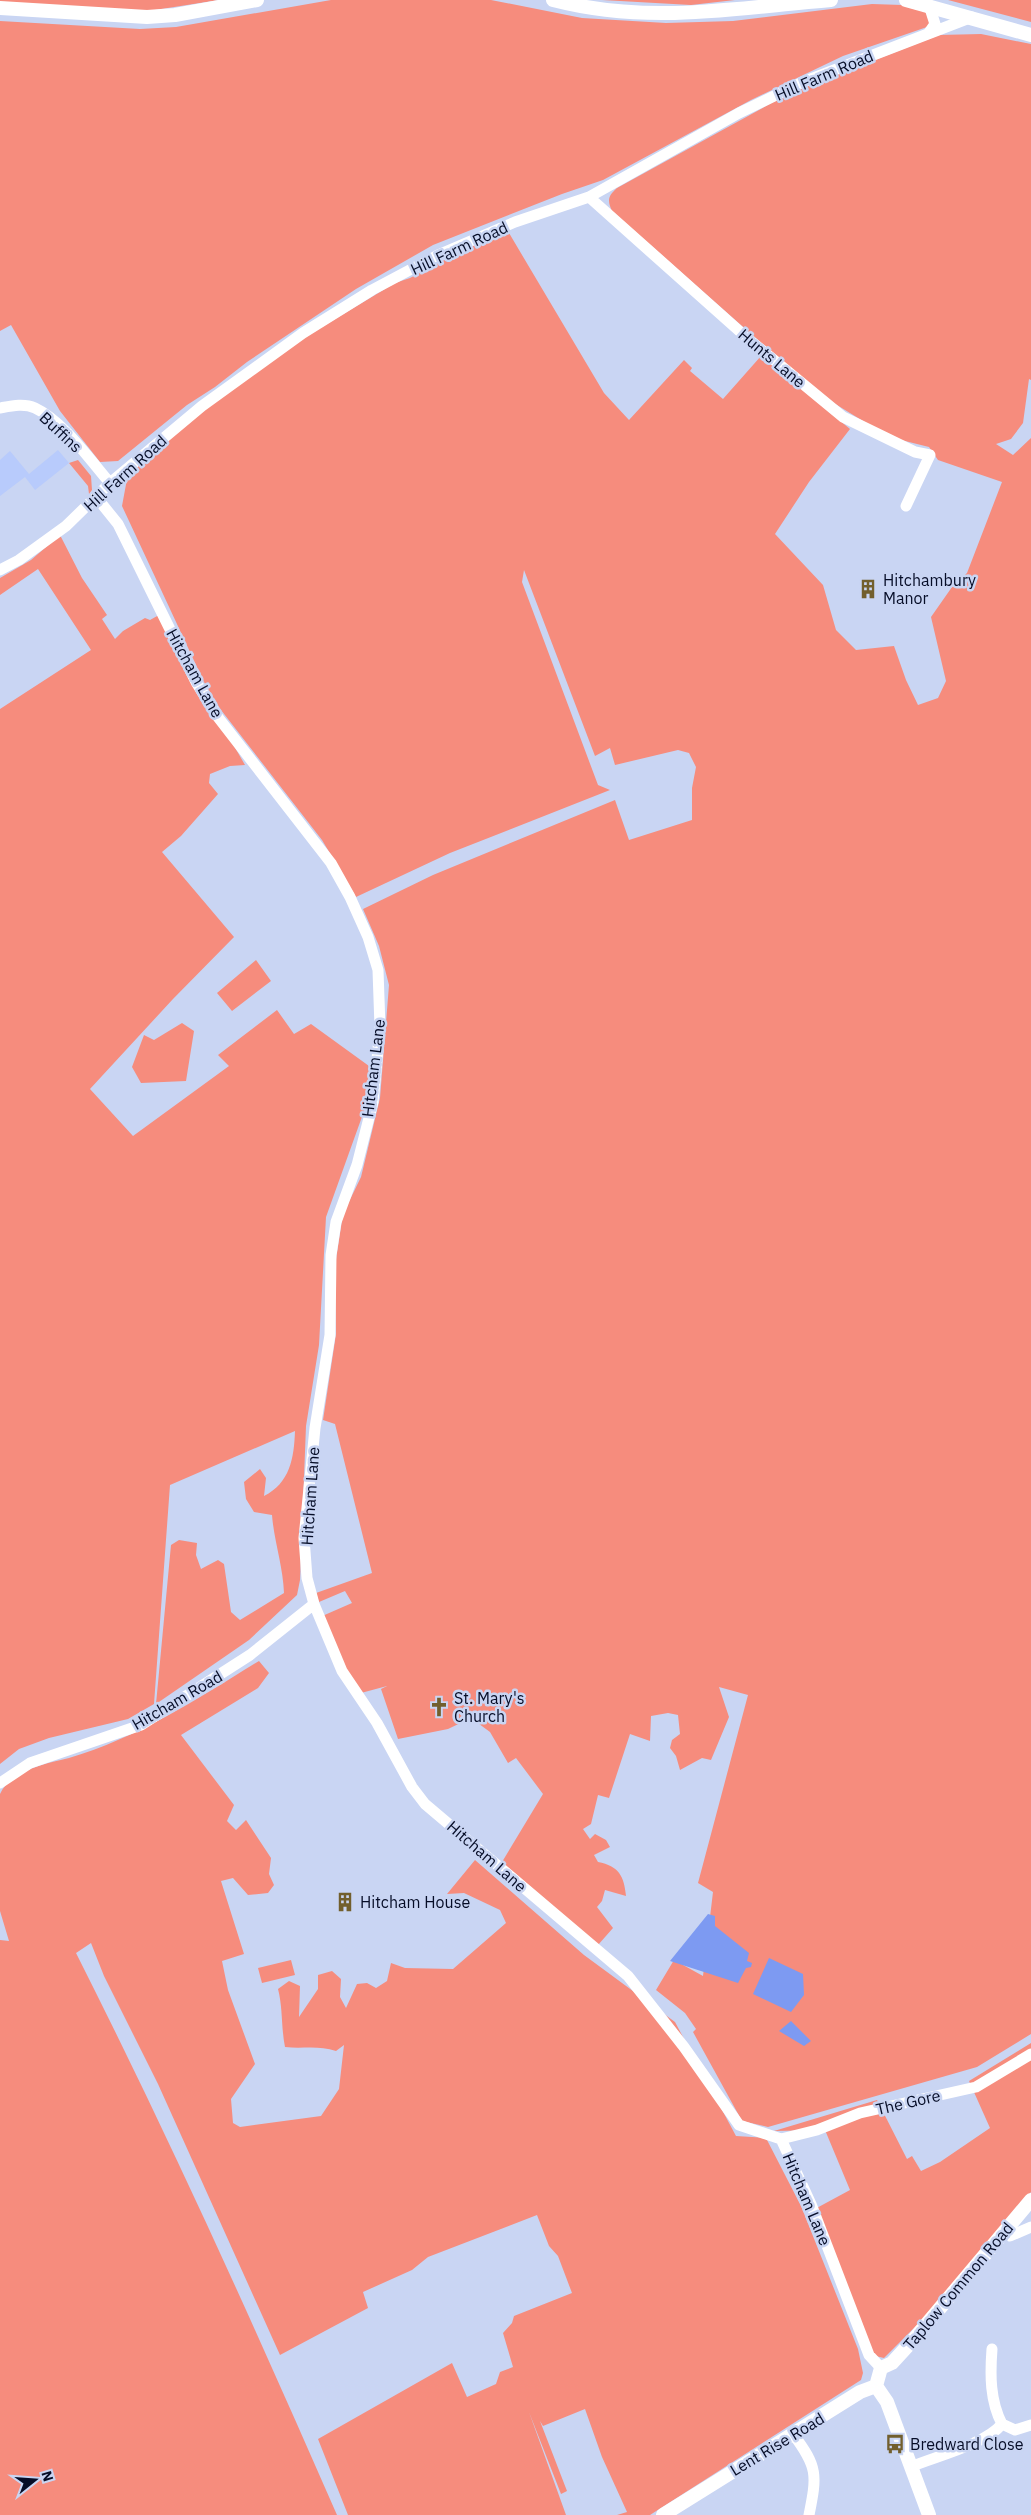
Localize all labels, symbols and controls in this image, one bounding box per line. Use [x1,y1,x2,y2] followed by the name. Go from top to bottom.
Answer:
[772,45,876,105] street label: Hill Farm Road
[407,217,511,279] street label: Hill Farm Road
[735,324,810,392] street label: Hunts Lane
[36,407,86,457] street label: Buffins
[79,430,171,516] street label: Hill Farm Road
[883,570,976,608] place label: Hitchambury Manor
[857,578,879,600] building icon: Hitchambury Manor
[162,625,228,721] street label: Hitcham Lane
[357,1018,389,1118] street label: Hitcham Lane
[297,1446,323,1546] street label: Hitcham Lane
[128,1666,226,1734] street label: Hitcham Road
[454,1688,525,1726] place label: St. Mary's Church
[428,1696,450,1718] church icon: St. Mary's Church
[443,1816,531,1896] street label: Hitcham Lane
[334,1891,356,1913] building icon: Hitcham House
[360,1892,470,1912] place label: Hitcham House
[874,2085,942,2119] street label: The Gore
[779,2150,836,2249] street label: Hitcham Lane
[899,2218,1017,2354] street label: Taplow Common Road
[726,2408,828,2480] street label: Lent Rise Road
[884,2433,906,2455] bus stop icon: Bredward Close
[910,2434,1024,2454] place label: Bredward Close
[10,2455,60,2505] north arrow
[37,2469,58,2484] text: N

